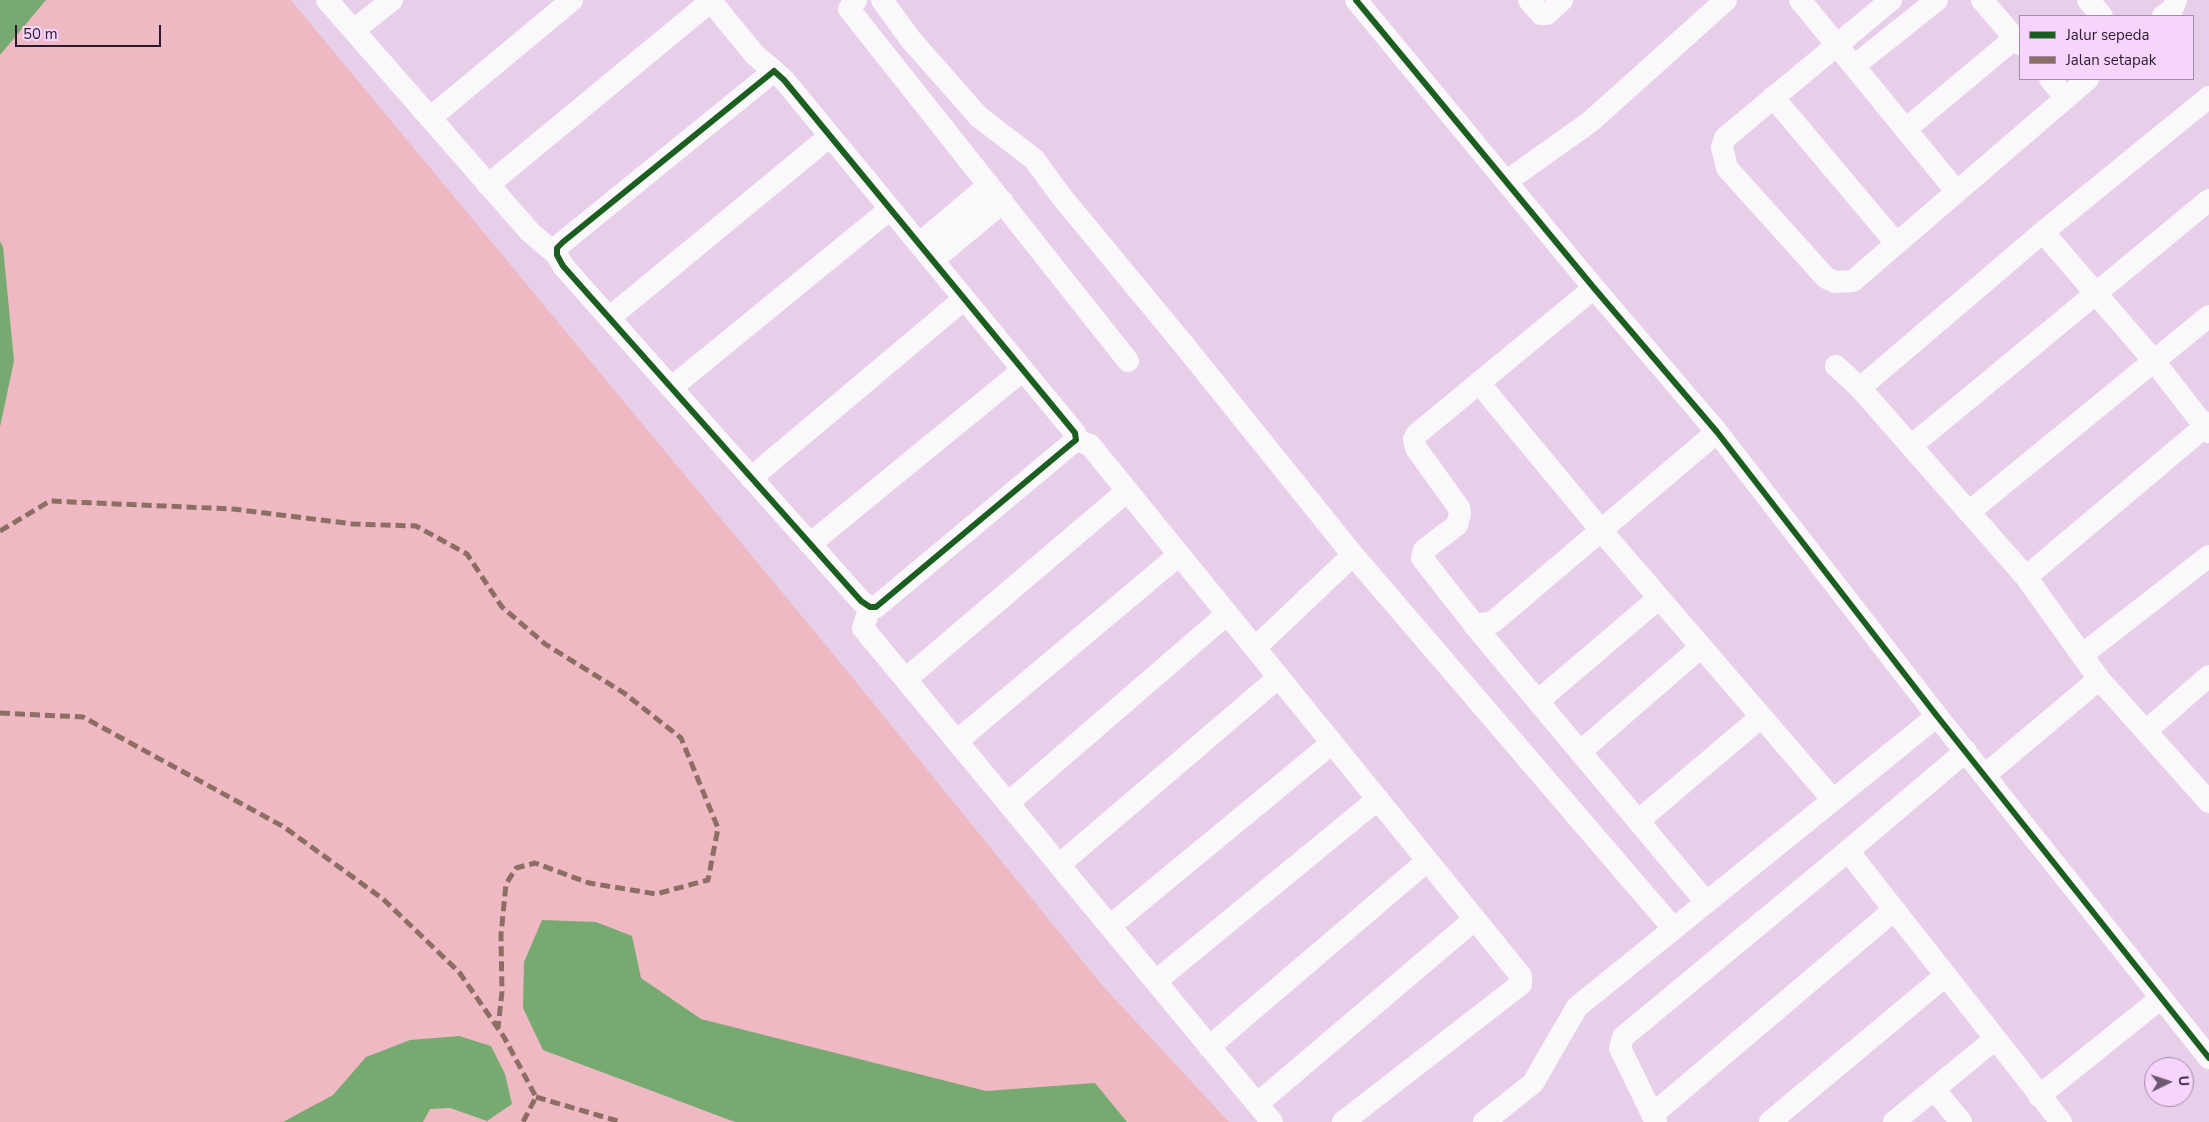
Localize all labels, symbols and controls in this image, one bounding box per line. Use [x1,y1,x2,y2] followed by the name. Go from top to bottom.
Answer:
[18,15,164,47] scale bar
[2019,15,2194,80] legend
[23,24,58,44] text: 50 m
[2066,25,2150,45] text: Jalur sepeda
[2066,50,2156,70] text: Jalan setapak
[2144,1057,2194,1107] north arrow
[2174,1075,2193,1087] text: U

